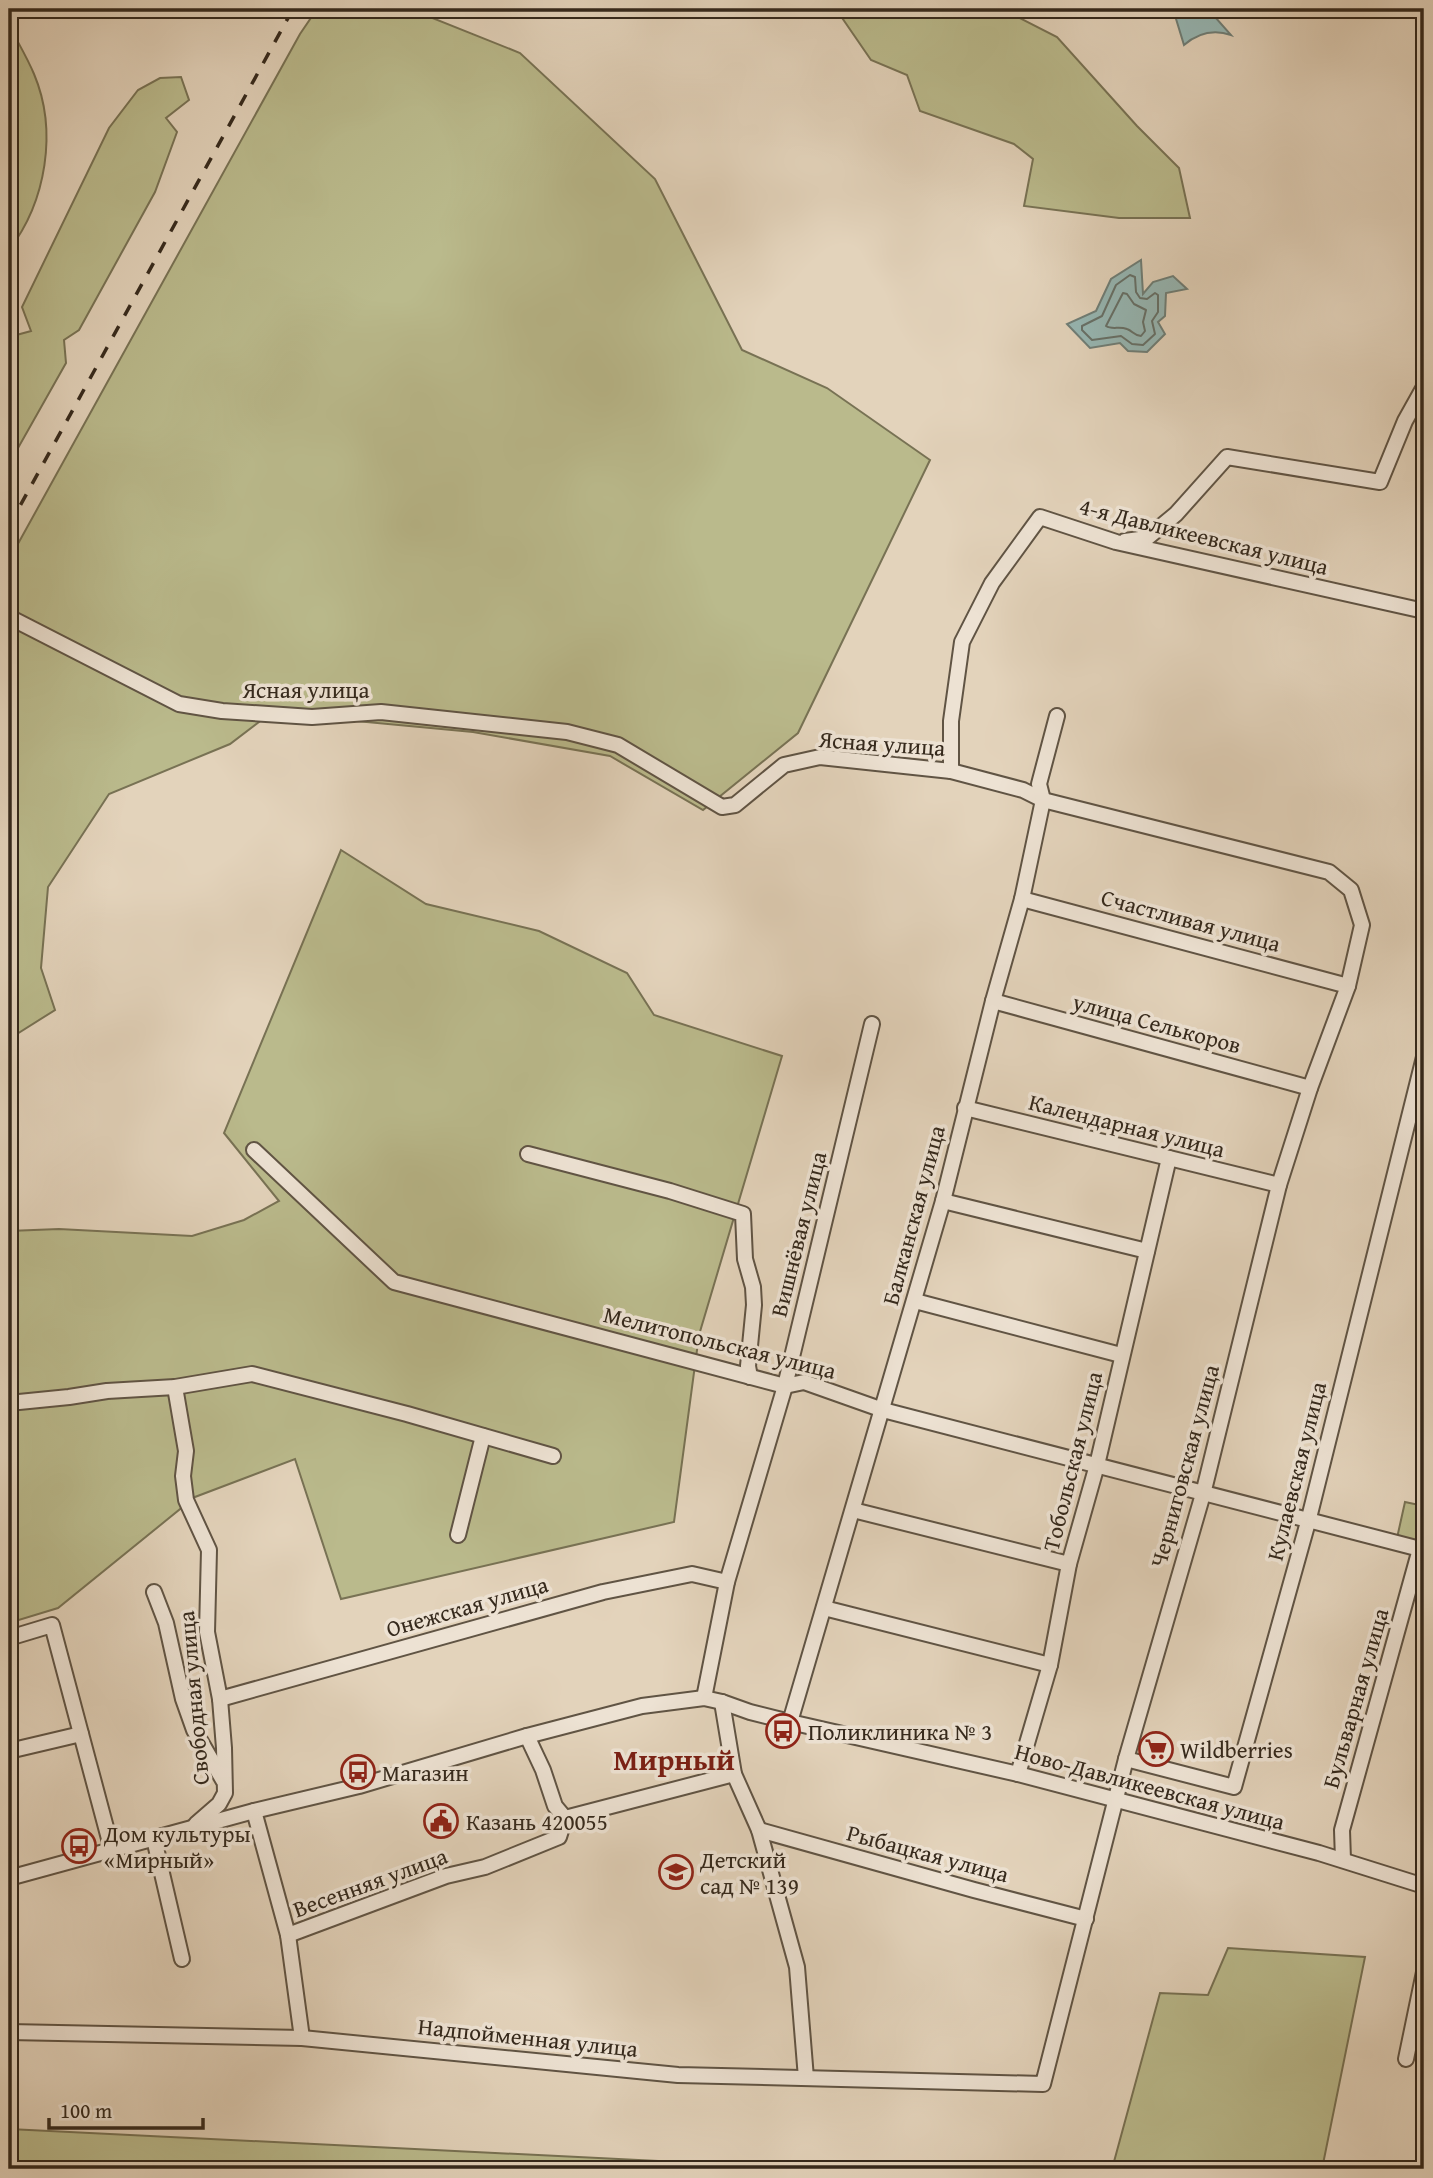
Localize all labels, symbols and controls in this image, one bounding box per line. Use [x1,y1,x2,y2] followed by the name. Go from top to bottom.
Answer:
[1076,489,1332,583] street label: 4-я Давликеевская улица
[242,673,369,706] street label: Ясная улица
[817,722,946,764] street label: Ясная улица
[1098,880,1284,960] street label: Счастливая улица
[1068,984,1245,1061] street label: улица Селькоров
[1026,1085,1228,1165] street label: Календарная улица
[873,1121,953,1309] street label: Балканская улица
[762,1148,834,1320] street label: Вишнёвая улица
[600,1297,840,1387] street label: Мелитопольская улица
[1141,1361,1227,1571] street label: Черниговская улица
[1034,1368,1110,1554] street label: Тобольская улица
[1258,1378,1334,1564] street label: Кулаевская улица
[382,1567,552,1645] street label: Онежская улица
[1314,1604,1396,1792] street label: Бульварная улица
[169,1610,217,1786] street label: Свободная улица
[764,1712,802,1750] bus stop icon: Поликлиника № 3
[808,1715,992,1748] place label: Поликлиника № 3
[1137,1730,1175,1768] supermarket icon: Wildberries
[1180,1733,1293,1766] place label: Wildberries
[1012,1734,1289,1838] street label: Ново-Давликеевская улица
[613,1737,735,1781] district label: Мирный
[339,1753,377,1791] bus stop icon: Магазин
[382,1756,469,1789] place label: Магазин
[422,1802,460,1840] public building icon: Казань 420055
[466,1805,608,1838] place label: Казань 420055
[844,1816,1013,1890] street label: Рыбацкая улица
[103,1817,251,1876] place label: Дом культуры «Мирный»
[60,1827,98,1865] bus stop icon: Дом культуры «Мирный»
[288,1839,452,1925] street label: Весенняя улица
[699,1843,799,1902] place label: Детский сад № 139
[657,1853,695,1891] school or university icon: Детский сад № 139
[416,2009,640,2065] street label: Надпойменная улица
[49,2087,203,2131] scale bar
[60,2095,112,2126] text: 100 m

